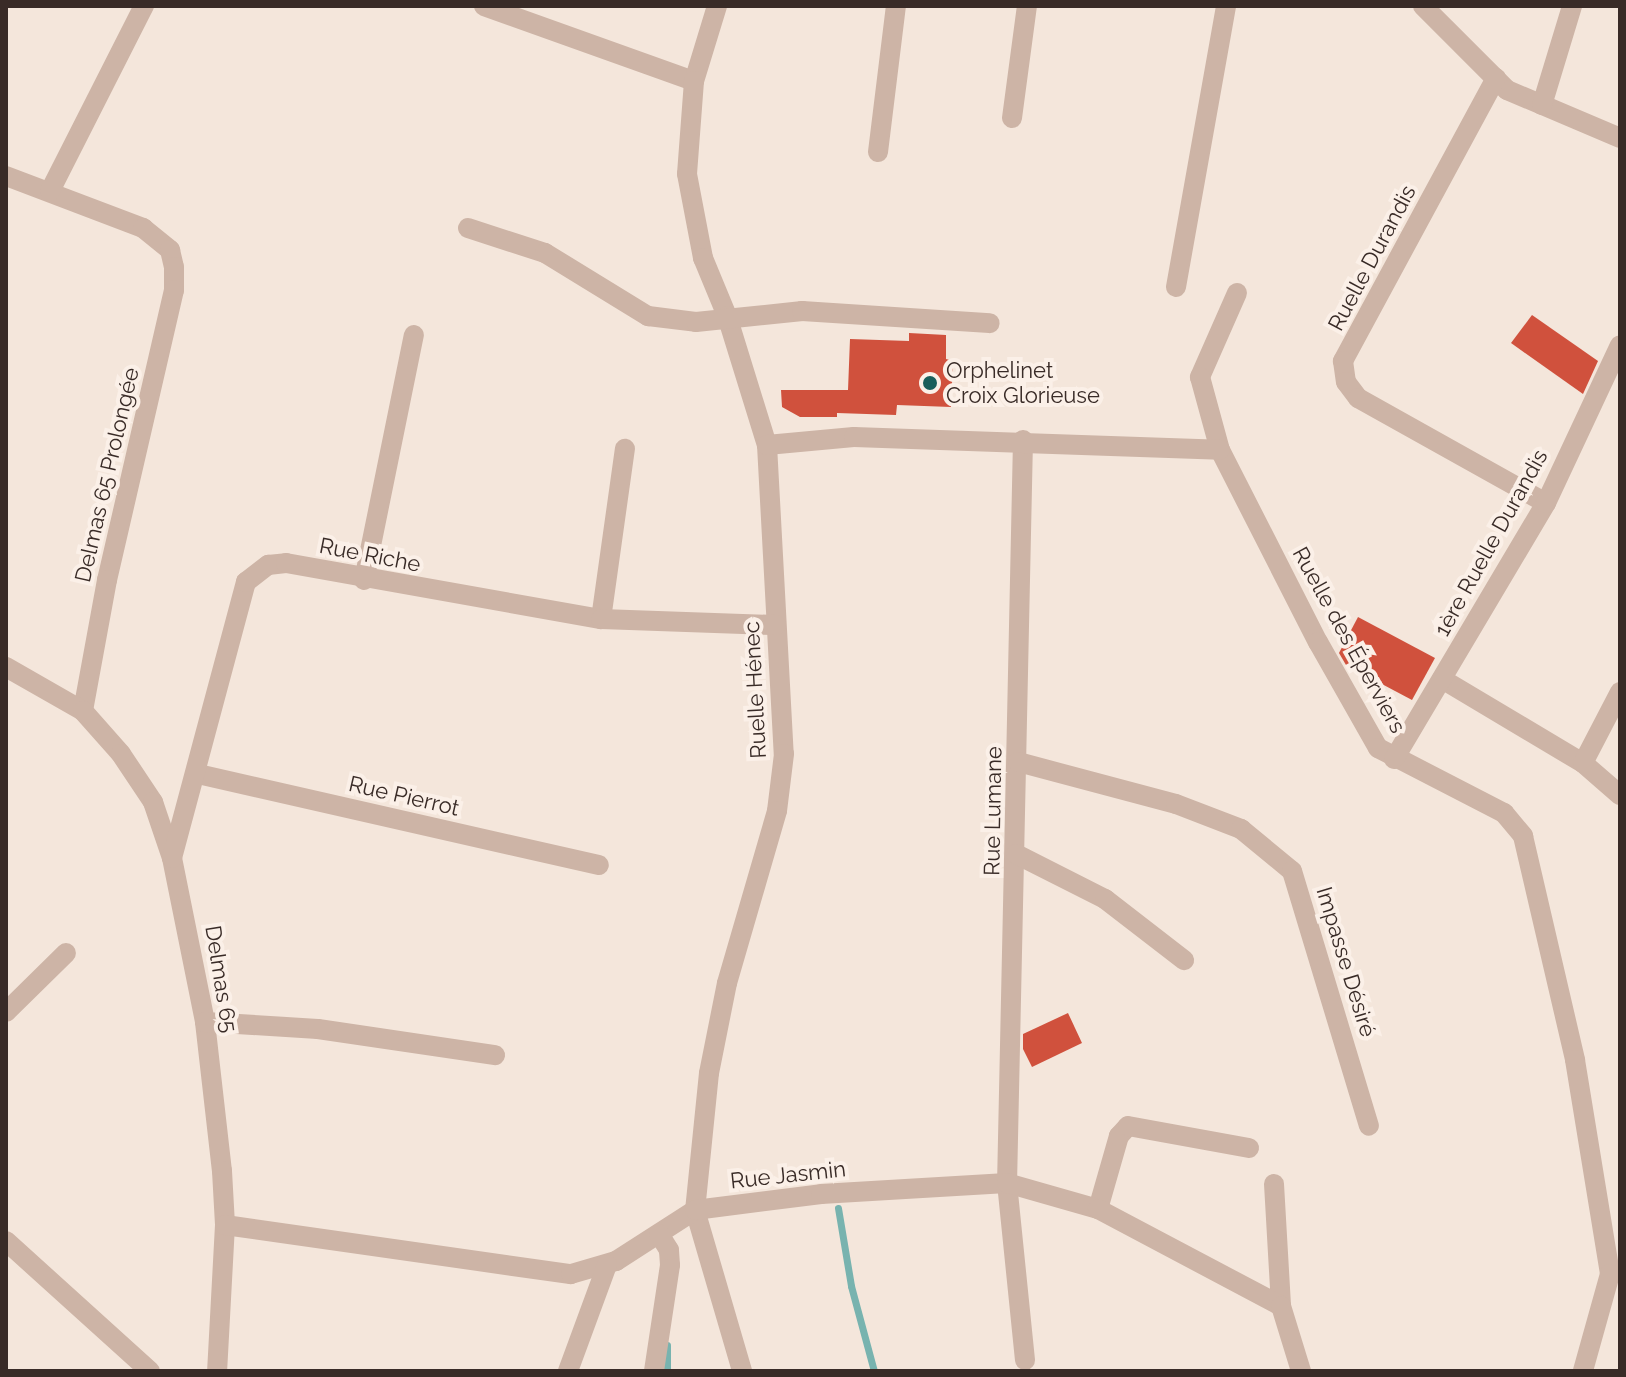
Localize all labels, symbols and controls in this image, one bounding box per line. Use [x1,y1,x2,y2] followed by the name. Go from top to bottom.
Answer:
[1323,181,1421,335] street label: Ruelle Durandis
[946,357,1100,408] place label: Orphelinet Croix Glorieuse
[69,365,145,585] street label: Delmas 65 Prolongée
[921,374,939,392] marker: Orphelinet Croix Glorieuse
[1429,445,1553,641] street label: 1ère Ruelle Durandis
[317,532,423,578] street label: Rue Riche
[1287,542,1411,738] street label: Ruelle des Éperviers
[738,621,772,759] street label: Ruelle Hénec
[979,746,1007,876] street label: Rue Lumane
[346,770,462,822] street label: Rue Pierrot
[1311,884,1381,1040] street label: Impasse Désiré
[199,923,243,1035] street label: Delmas 65
[729,1156,847,1194] street label: Rue Jasmin

